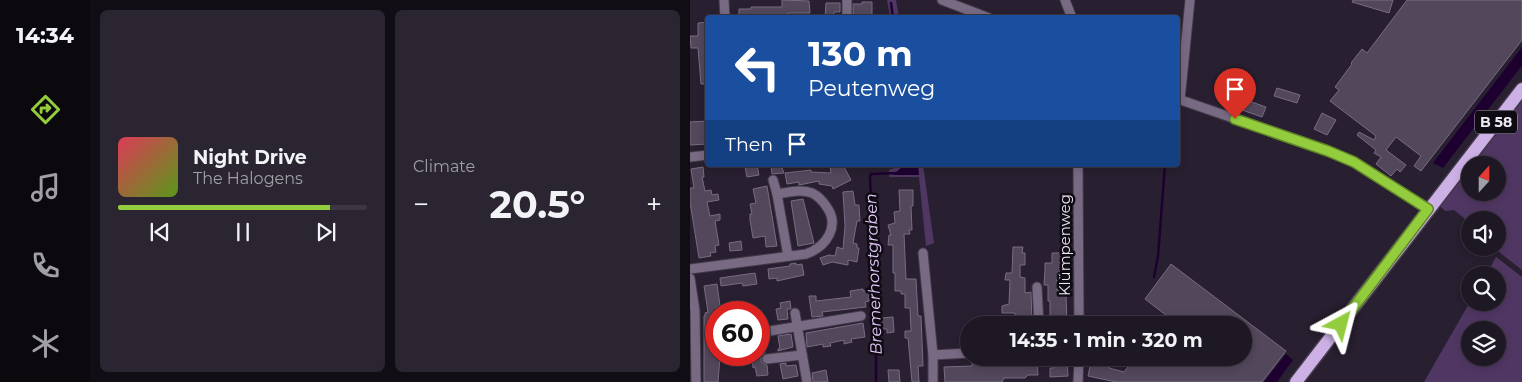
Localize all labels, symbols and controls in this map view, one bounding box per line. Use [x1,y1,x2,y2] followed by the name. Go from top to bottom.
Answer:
[16,22,74,49] text: 14:34
[808,32,913,75] text: 130 m
[725,35,790,100] icon: left
[1214,68,1256,119] pin
[808,75,935,102] text: Peutenweg
[1221,75,1249,103] icon: arrive
[28,92,63,127] icon: directions
[1475,110,1517,134] road number: B 58
[783,130,811,158] icon: arrive
[725,133,773,156] text: Then
[193,146,307,169] text: Night Drive
[1461,156,1506,201] north arrow
[1461,156,1506,366] map controls
[413,157,475,176] text: Climate
[193,169,303,188] text: The Halogens
[28,170,63,205] icon: music
[490,181,585,228] text: 20.5°
[413,187,429,221] text: −
[646,187,662,221] text: +
[861,193,886,355] water label: Bremerhorstgraben
[1055,194,1074,296] street label: Klümpenweg
[1461,211,1506,256] button: sound
[146,218,174,246] icon: previous
[229,218,257,246] icon: pause
[312,218,340,246] icon: next
[28,248,63,283] icon: phone
[1461,266,1506,311] button: search
[1314,297,1366,349] position arrow
[705,301,770,366] speed limit sign: 60
[1461,321,1506,366] button: layers
[28,326,63,361] icon: climate
[1009,329,1203,352] text: 14:35 · 1 min · 320 m

